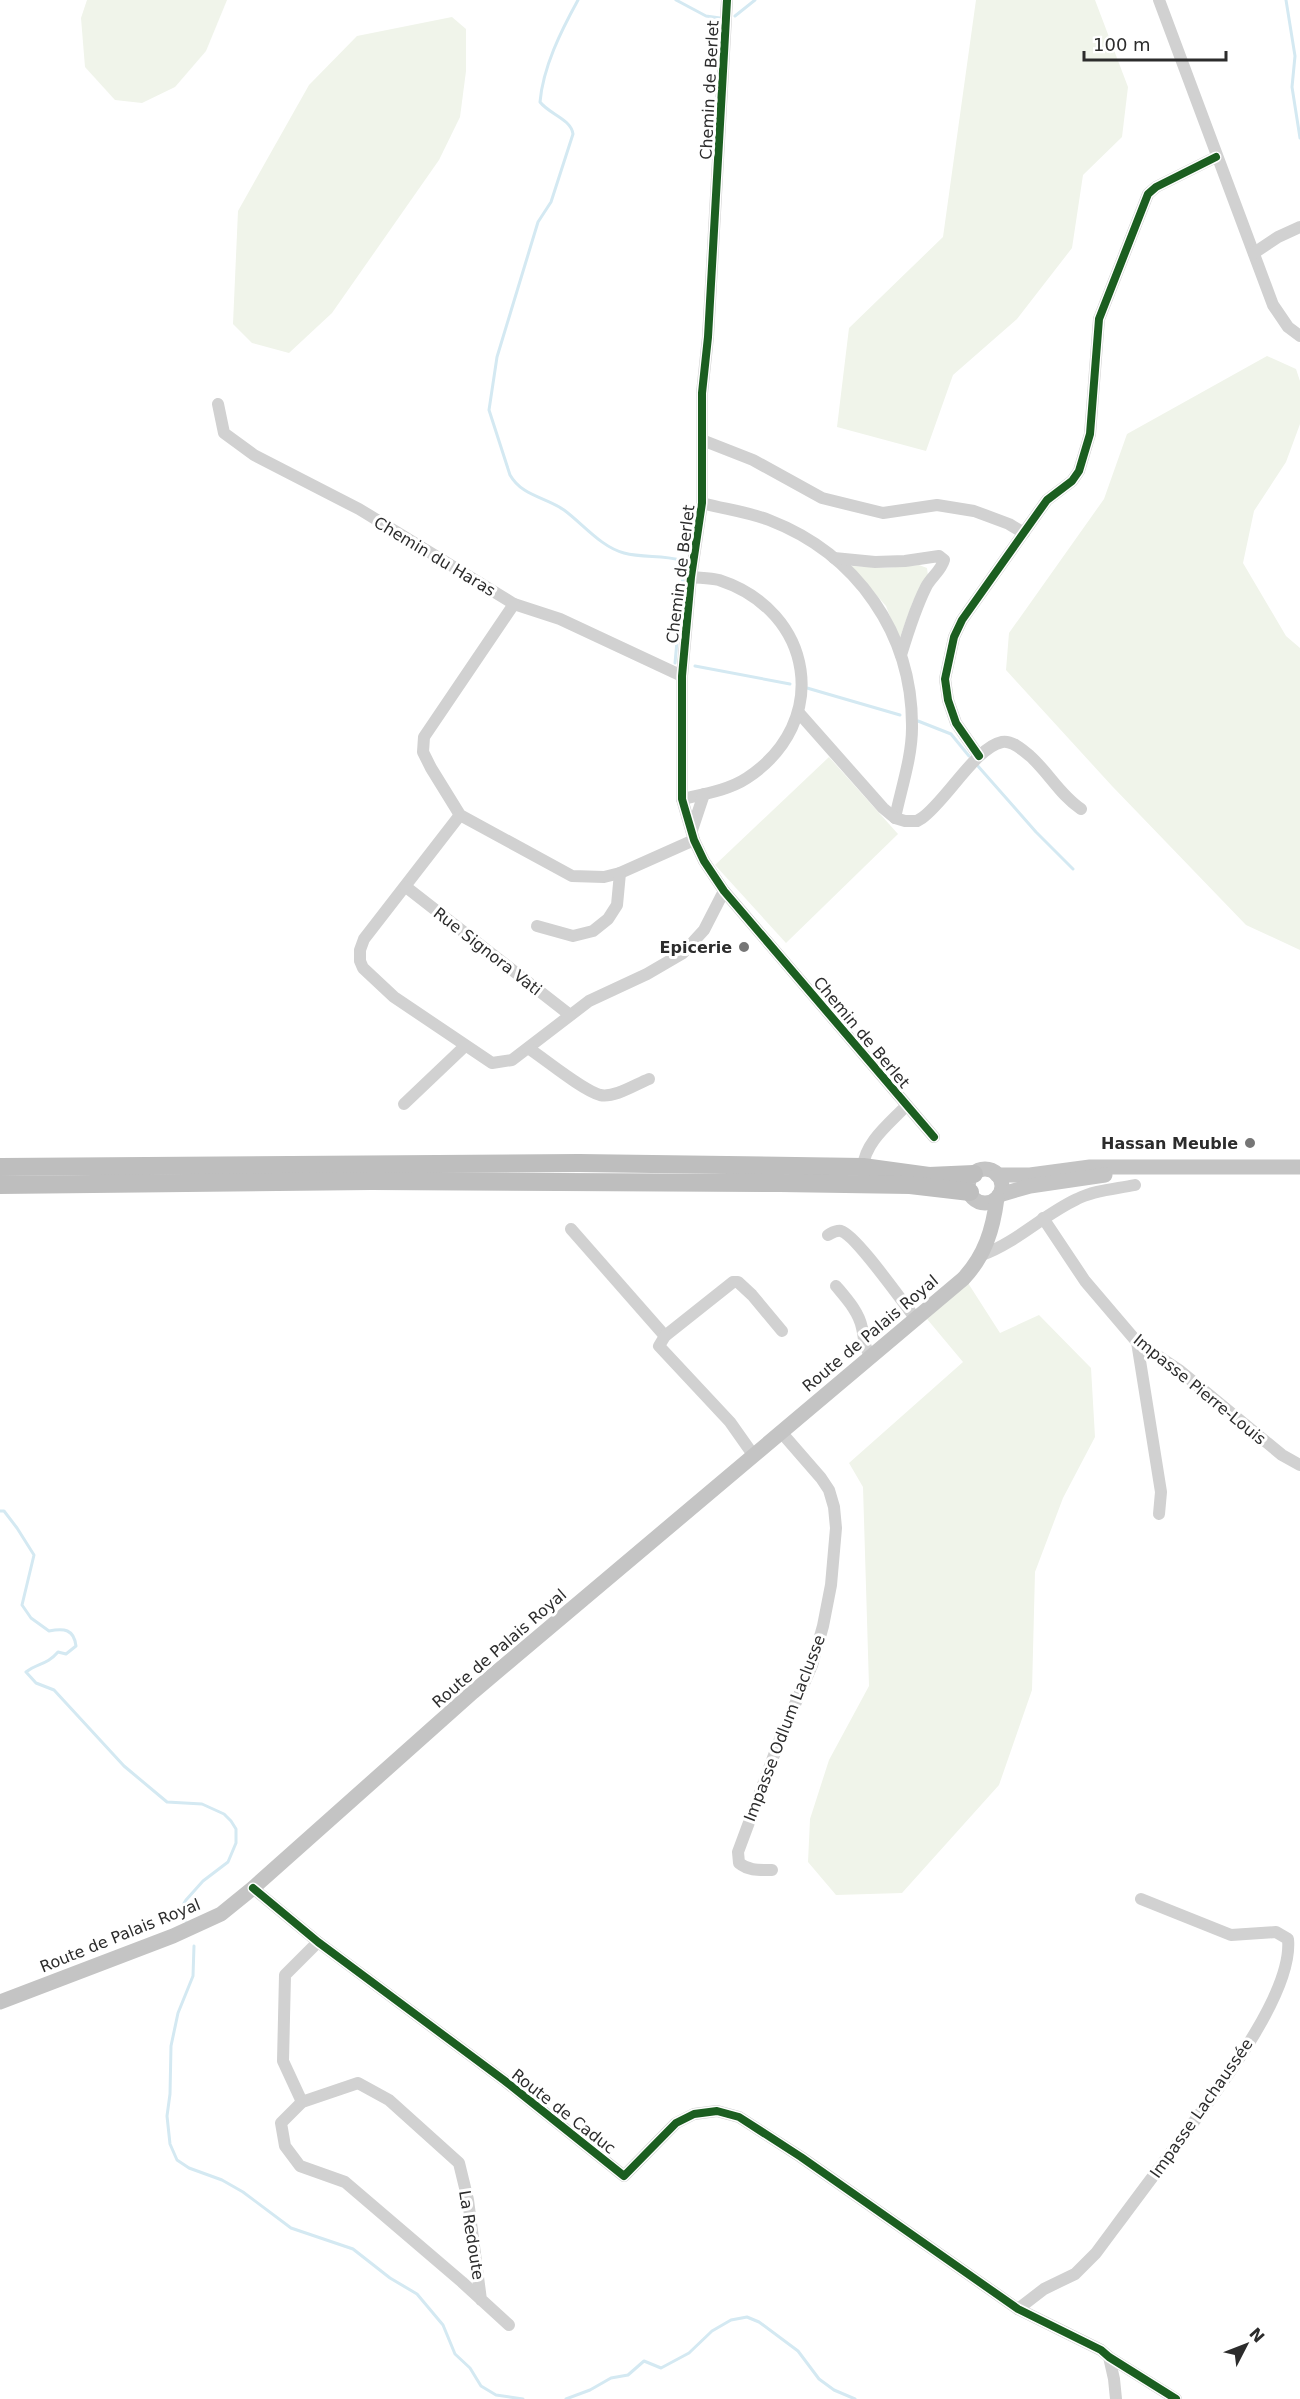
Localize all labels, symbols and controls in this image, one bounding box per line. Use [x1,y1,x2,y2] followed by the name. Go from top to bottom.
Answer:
[696,20,723,160] street label: Chemin de Berlet
[1084,24,1226,62] scale bar
[1093,34,1151,55] text: 100 m
[663,504,698,644] street label: Chemin de Berlet
[371,513,499,600] street label: Chemin du Haras
[430,903,545,999] street label: Rue Signora Vati
[660,938,732,957] place label: Epicerie
[737,940,751,954] marker: Epicerie
[810,973,914,1092] street label: Chemin de Berlet
[1101,1134,1238,1153] place label: Hassan Meuble
[1243,1136,1257,1150] marker: Hassan Meuble
[799,1271,942,1396] street label: Route de Palais Royal
[1130,1330,1270,1449] street label: Impasse Pierre-Louis
[428,1585,570,1712] street label: Route de Palais Royal
[740,1632,829,1824] street label: Impasse Odlum Laclusse
[37,1895,203,1976] street label: Route de Palais Royal
[1146,2035,1257,2182] street label: Impasse Lachaussée
[508,2065,619,2158] street label: Route de Caduc
[455,2189,488,2281] street label: La Redoute
[1216,2315,1276,2375] north arrow
[1245,2324,1268,2347] text: N

